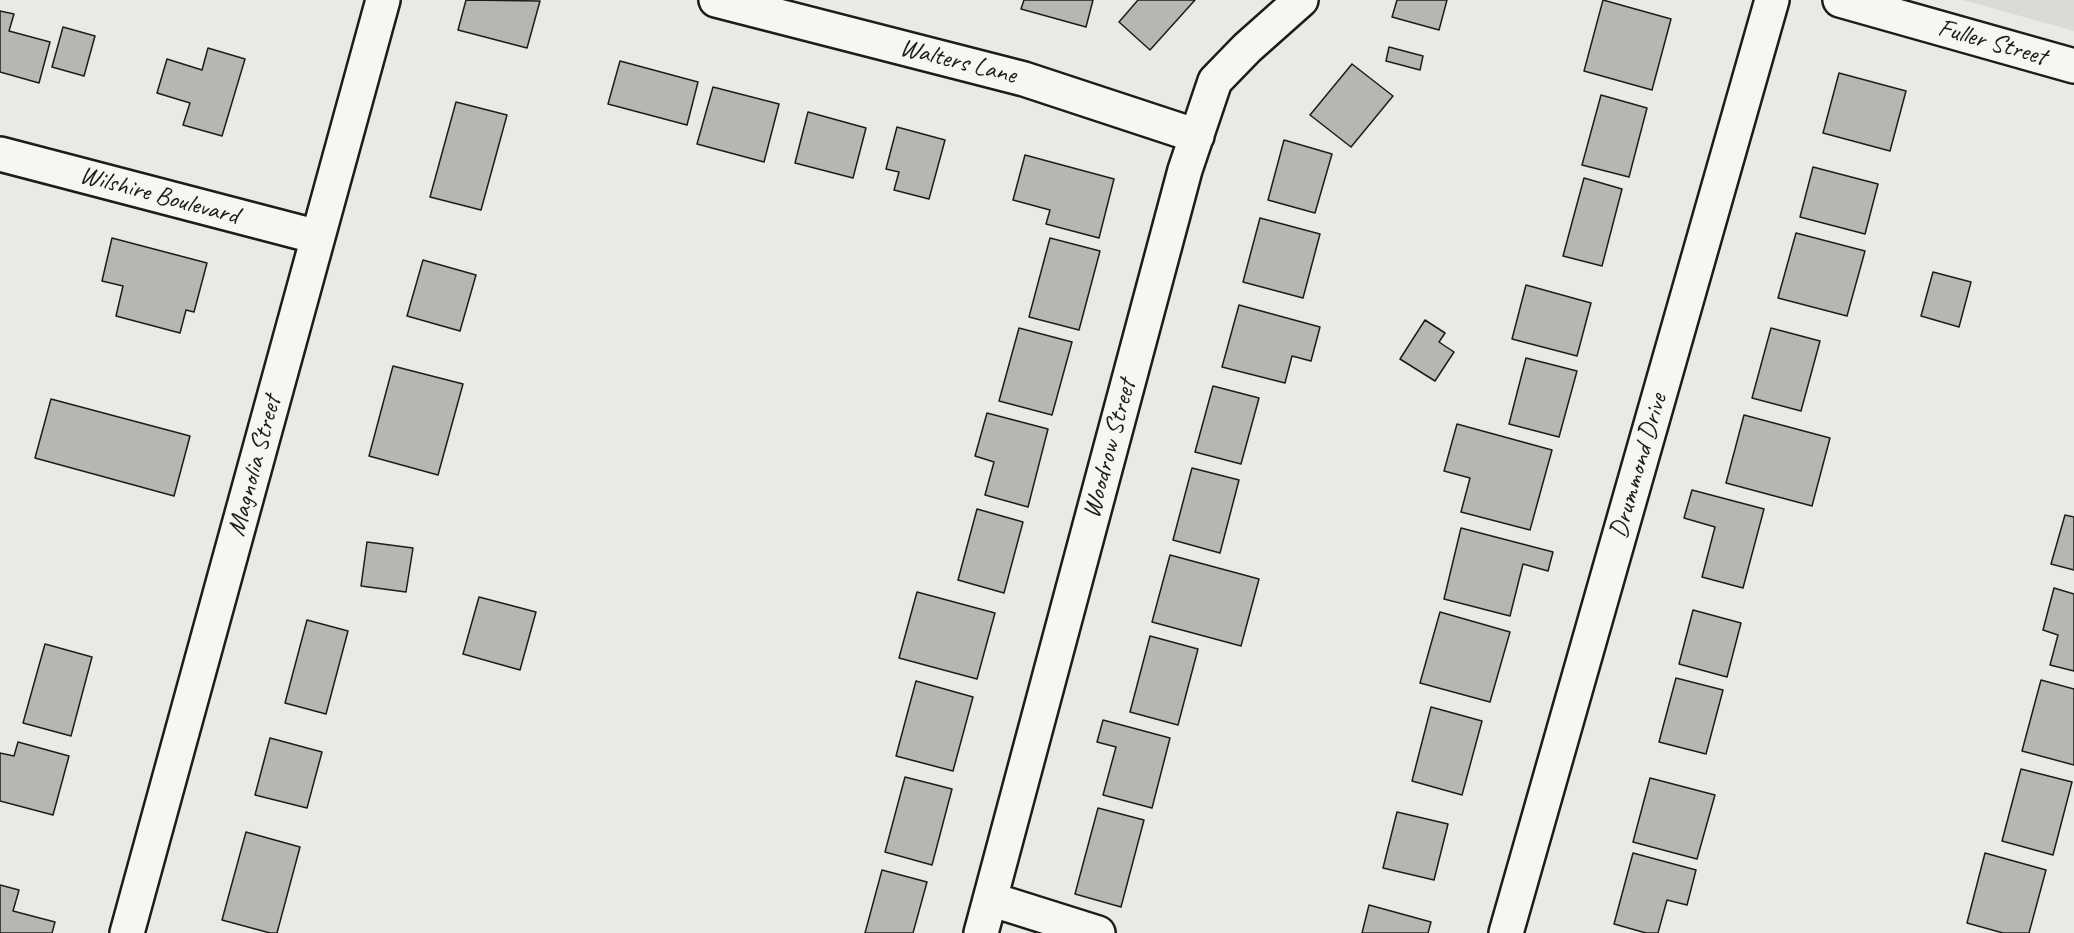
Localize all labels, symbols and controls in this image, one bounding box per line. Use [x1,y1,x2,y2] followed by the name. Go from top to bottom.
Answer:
[1934,13,2050,73] street label: Fuller Street
[897,33,1019,91] street label: Walters Lane
[76,160,242,232] street label: Wilshire Boulevard
[1077,376,1143,522] street label: Woodrow Street
[1603,390,1675,542] street label: Drummond Drive
[221,393,289,539] street label: Magnolia Street

